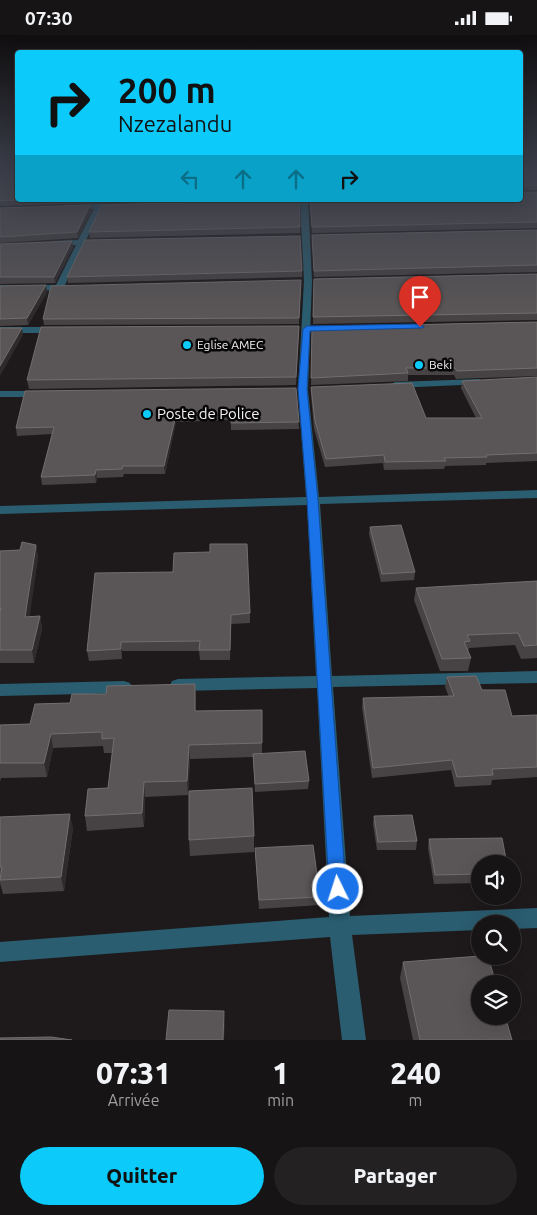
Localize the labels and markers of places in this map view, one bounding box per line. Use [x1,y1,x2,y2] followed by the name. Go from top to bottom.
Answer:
[399,276,441,327] pin
[197,338,264,351] place label: Eglise AMEC
[181,339,193,351] marker: Eglise AMEC
[429,358,452,371] place label: Beki
[413,359,425,371] marker: Beki
[157,405,260,422] place label: Poste de Police
[141,408,153,420] marker: Poste de Police

